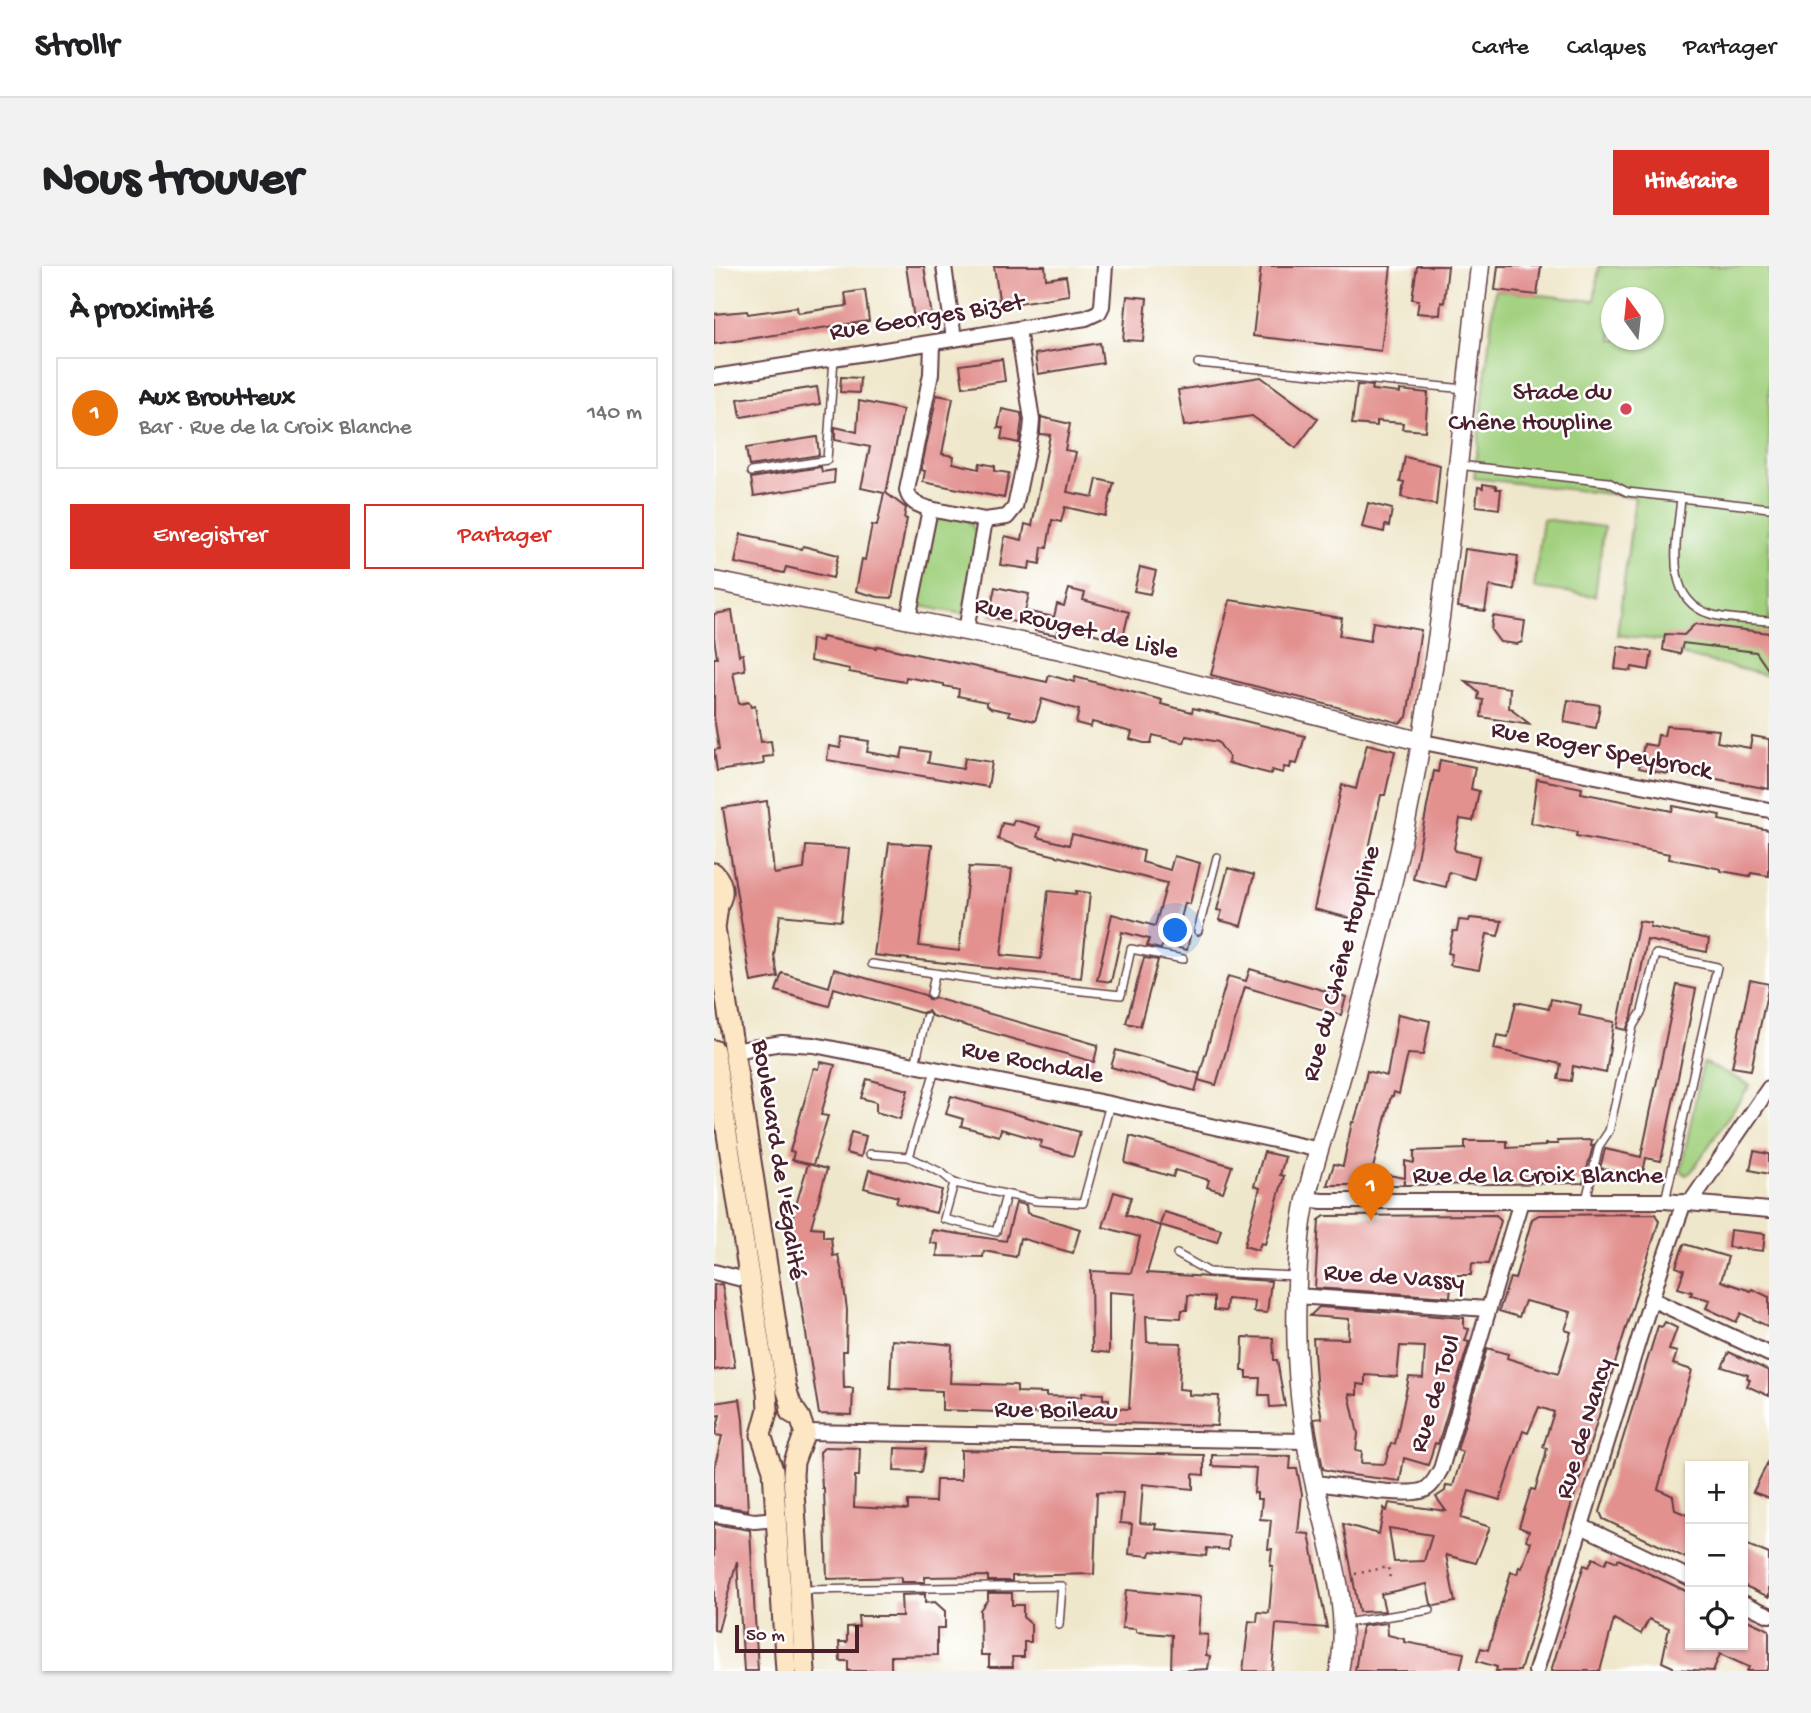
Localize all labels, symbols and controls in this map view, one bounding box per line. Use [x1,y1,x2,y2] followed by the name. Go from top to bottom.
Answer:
[35,29,119,67] text: Strollr
[1472,34,1529,63] text: Carte
[1567,34,1645,63] text: Calques
[1683,34,1776,63] text: Partager
[1613,150,1769,215] button: Itinéraire
[42,153,302,211] text: Nous trouver
[1601,287,1664,350] north arrow
[828,288,1029,350] street label: Rue Georges Bizet
[70,294,214,329] text: À proximité
[1448,379,1613,440] place label: Stade du Chêne Houpline
[139,384,295,415] text: Aux Broutteux
[90,400,100,427] text: 1
[587,400,642,427] text: 140 m
[1618,401,1634,417] marker: Stade du Chêne Houpline
[139,415,412,442] text: Bar · Rue de la Croix Blanche
[70,504,350,569] button: Enregistrer
[364,504,644,569] button: Partager
[971,591,1182,669] street label: Rue Rouget de Lisle
[1488,715,1716,789] street label: Rue Roger Speybrock
[1297,842,1390,1085] street label: Rue du Chêne Houpline
[1158,913,1192,947] your location
[958,1035,1106,1093] street label: Rue Rochdale
[743,1037,811,1283] street label: Boulevard de l'Égalité
[1413,1162,1664,1193] street label: Rue de la Croix Blanche
[1348,1163,1394,1221] pin: 1
[1323,1259,1466,1299] street label: Rue de Vassy
[1404,1331,1470,1457] street label: Rue de Toul
[1550,1355,1622,1503] street label: Rue de Nancy
[994,1395,1118,1429] street label: Rue Boileau
[1685,1461,1748,1650] map controls
[1685,1461,1748,1524] button: +
[1685,1524,1748,1587] button: −
[1685,1587,1748,1650] button: locate
[735,1622,859,1654] scale bar
[746,1625,785,1648] text: 50 m

